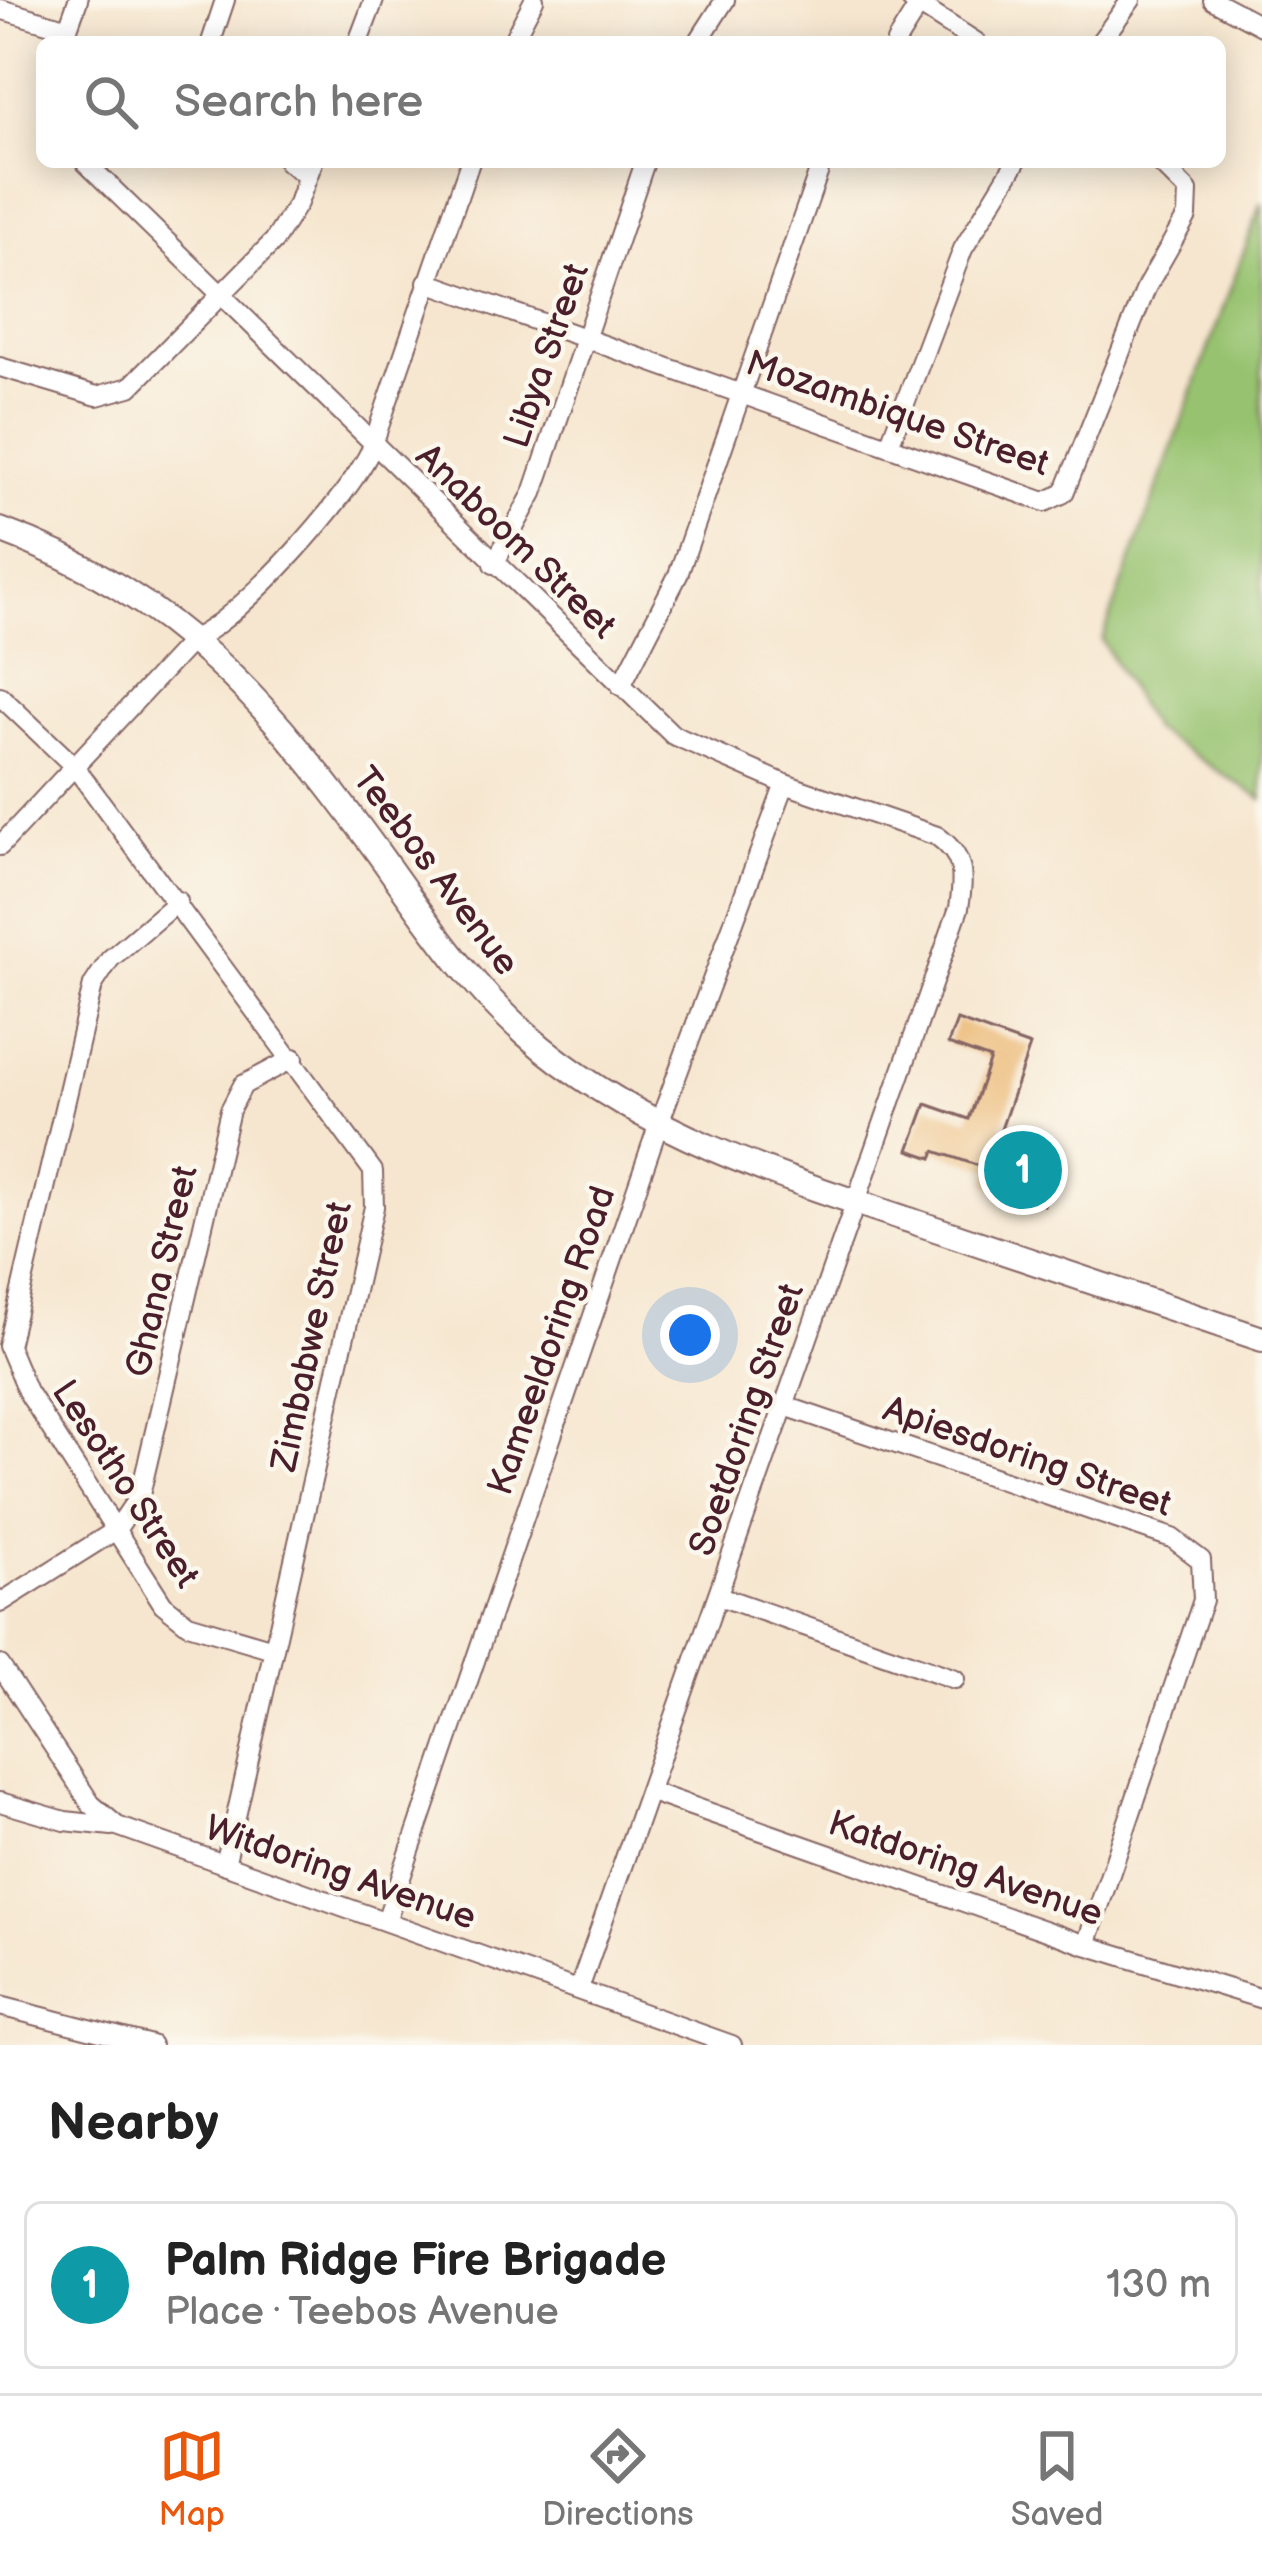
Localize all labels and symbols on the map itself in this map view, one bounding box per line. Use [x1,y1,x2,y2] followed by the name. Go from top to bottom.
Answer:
[496,258,599,454] street label: Libya Street
[740,342,1054,486] street label: Mozambique Street
[406,436,624,648] street label: Anaboom Street
[343,759,527,984] street label: Teebos Avenue
[984,1125,1062,1215] pin: 1
[117,1162,208,1382] street label: Ghana Street
[479,1181,625,1501] street label: Kameeldoring Road
[263,1198,362,1476] street label: Zimbabwe Street
[681,1278,814,1562] street label: Soetdoring Street
[660,1305,720,1365] your location
[42,1373,208,1596] street label: Lesotho Street
[877,1388,1177,1527] street label: Apiesdoring Street
[822,1802,1108,1936] street label: Katdoring Avenue
[199,1807,481,1940] street label: Witdoring Avenue

